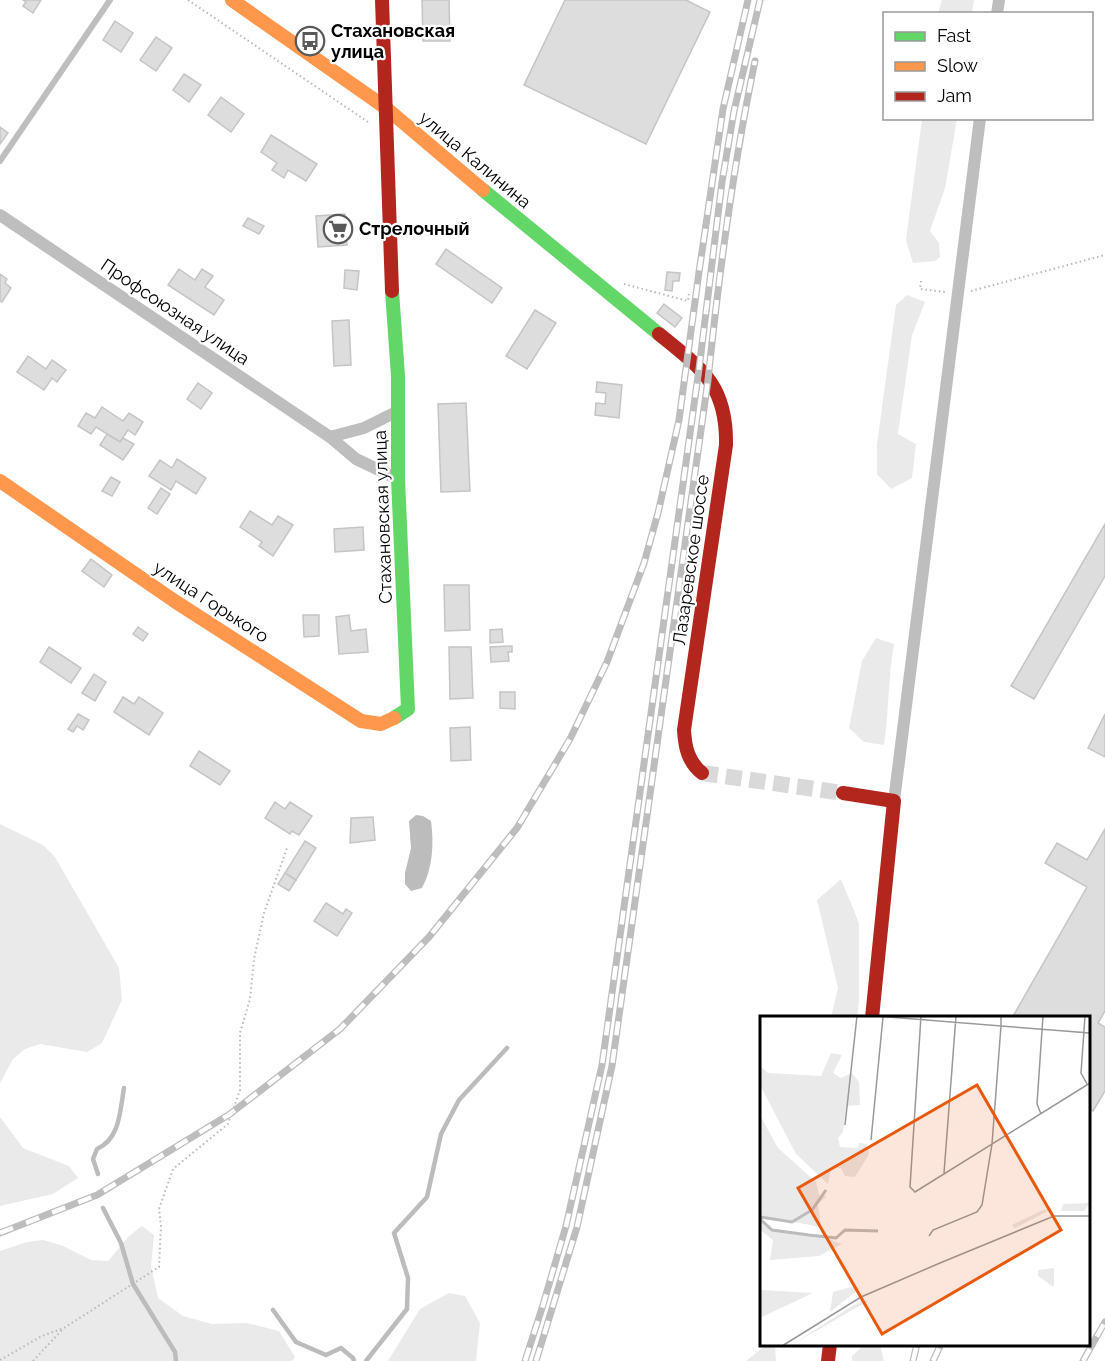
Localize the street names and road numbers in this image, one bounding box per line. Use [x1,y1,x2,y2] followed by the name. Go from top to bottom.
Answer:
[415,107,535,212] street label: улица Калинина
[97,254,254,369] street label: Профсоюзная улица
[369,430,396,604] street label: Стахановская улица
[668,473,713,647] street label: Лазаревское шоссе
[150,557,273,647] street label: улица Горького

